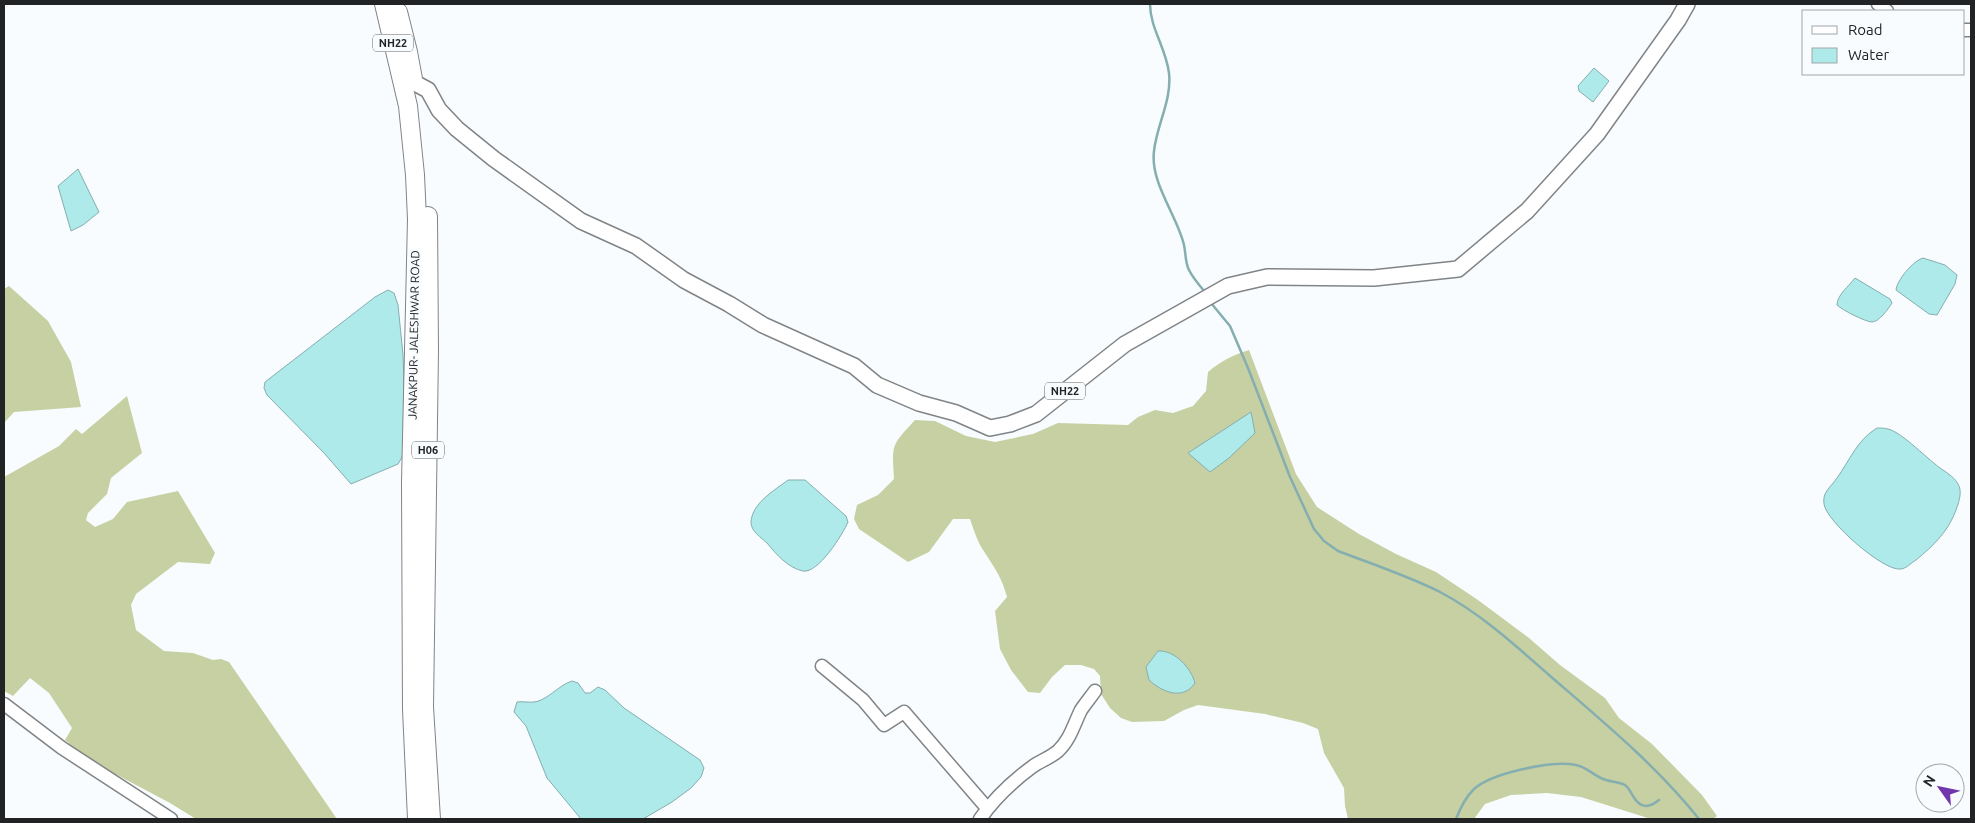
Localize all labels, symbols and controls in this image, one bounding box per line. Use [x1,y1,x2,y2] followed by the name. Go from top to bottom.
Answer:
[1802,10,1965,75] legend
[1848,21,1883,38] text: Road
[373,34,413,52] road number: NH22
[1848,46,1889,63] text: Water
[406,250,421,420] street label: JANAKPUR- JALESHWAR ROAD
[1045,382,1085,400] road number: NH22
[412,442,444,458] road number: H06
[1915,763,1965,813] north arrow
[1920,772,1939,790] text: N

